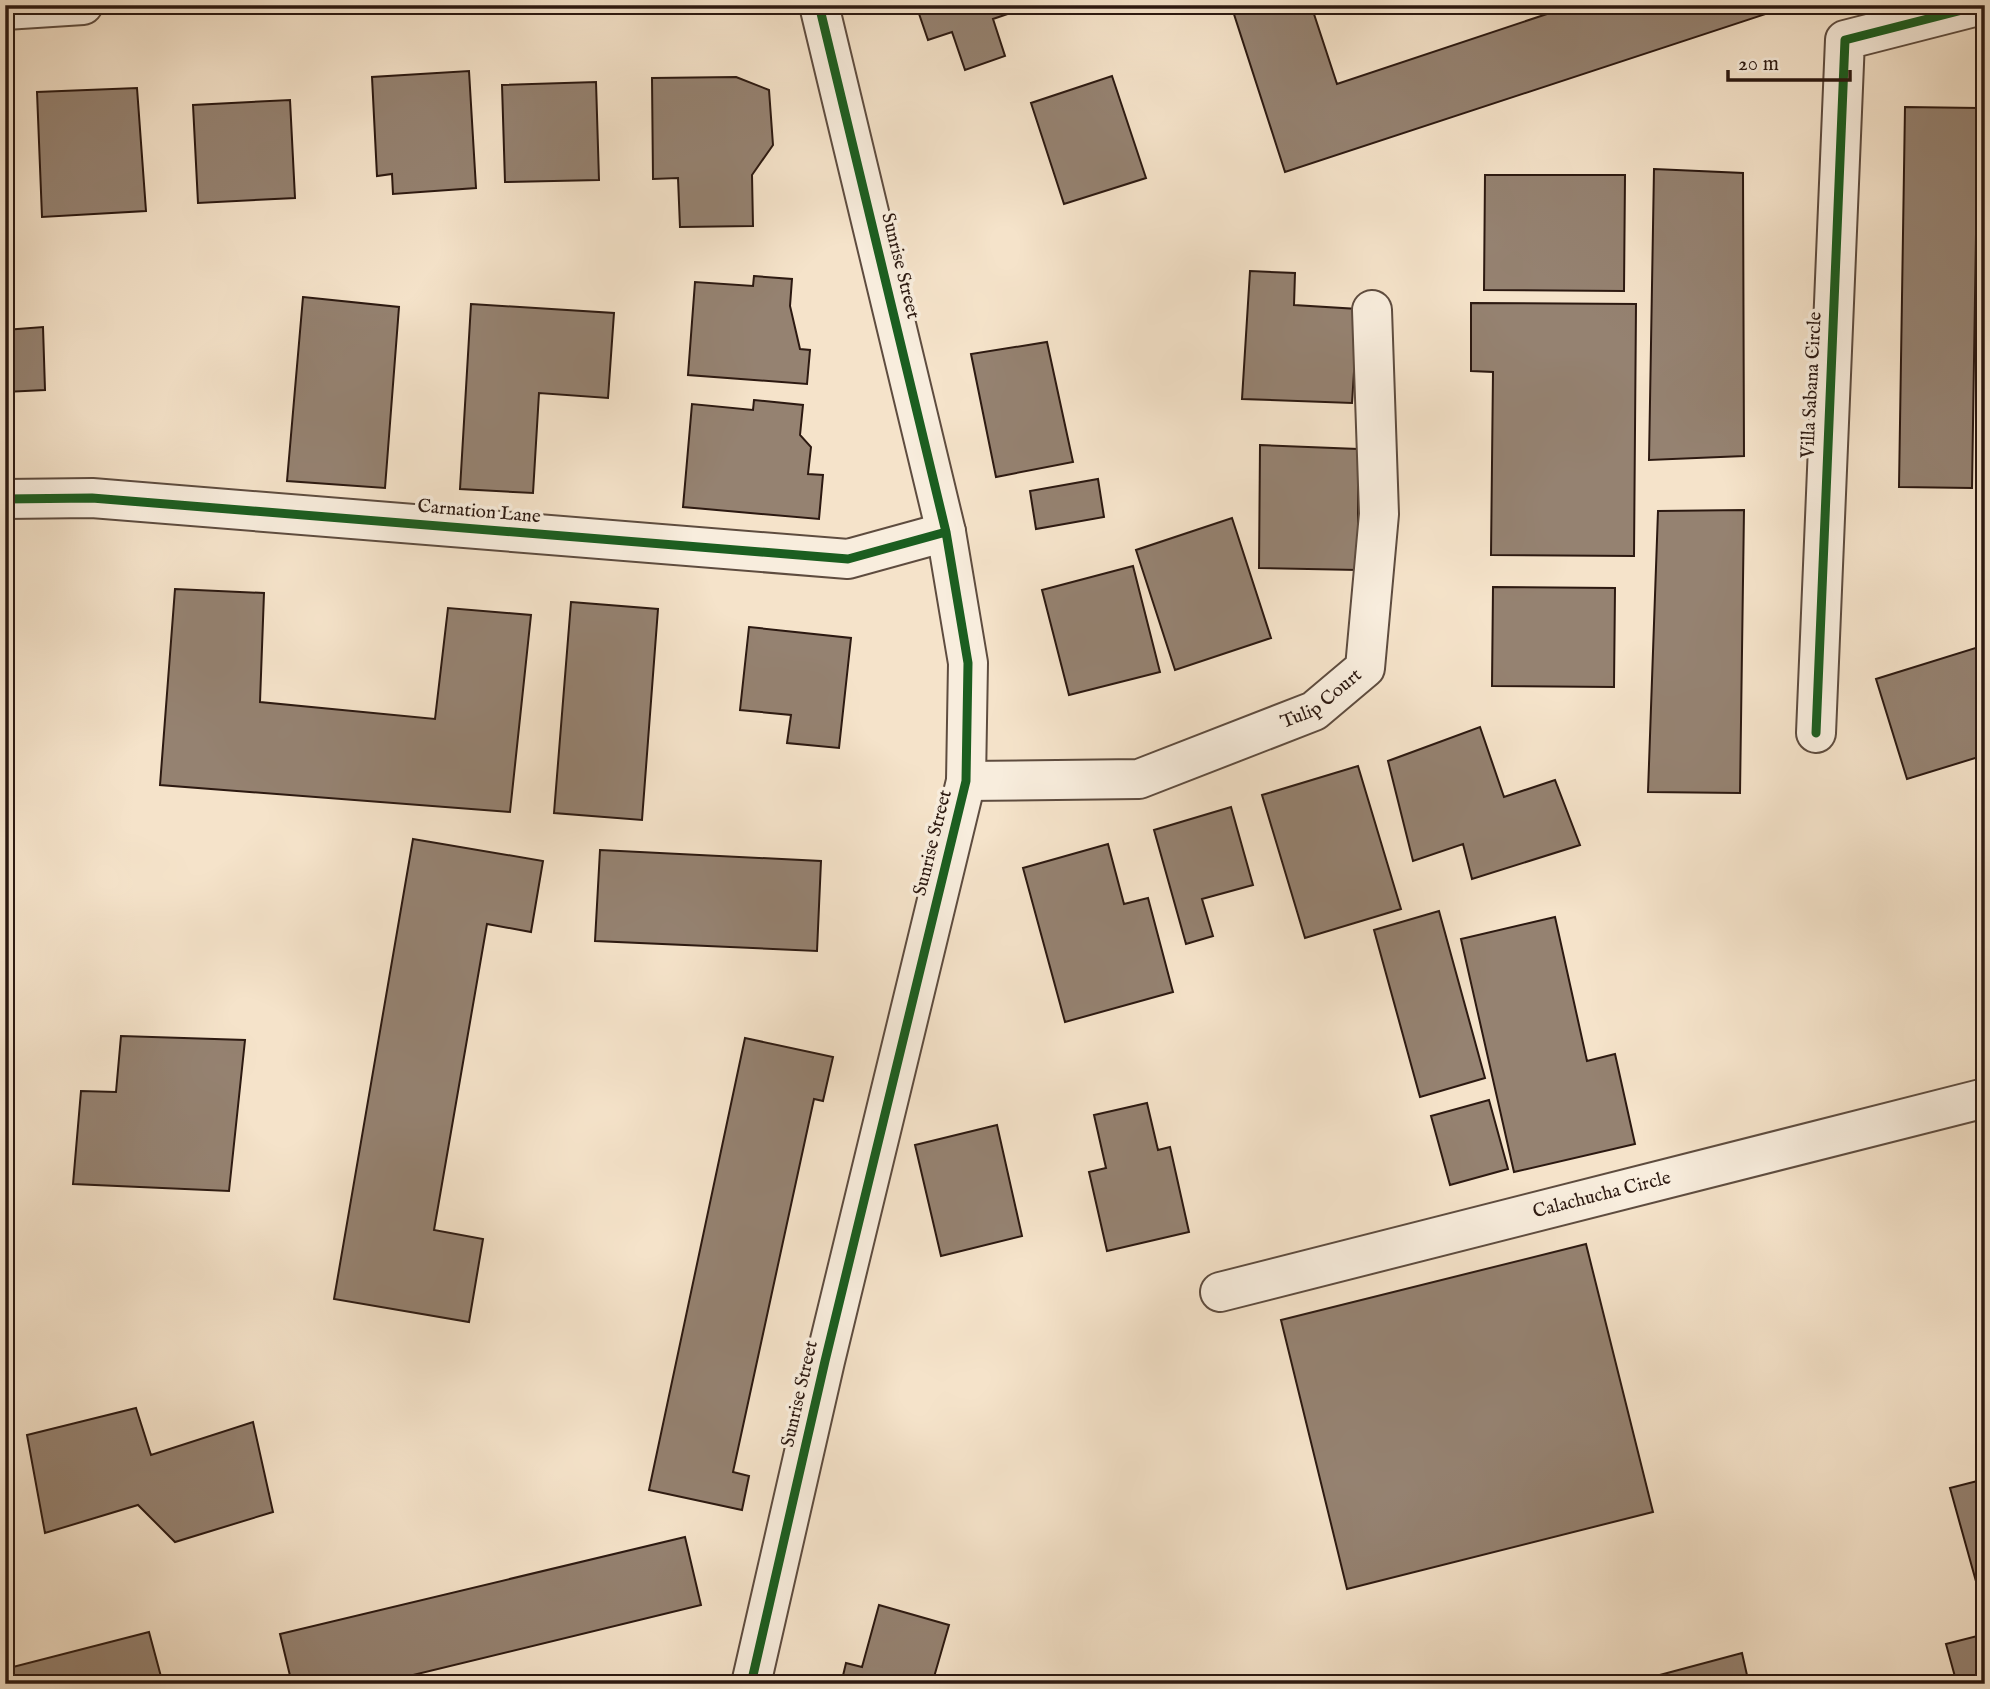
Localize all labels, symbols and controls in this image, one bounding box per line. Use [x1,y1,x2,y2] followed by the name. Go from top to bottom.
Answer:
[1728,38,1850,82] scale bar
[1738,51,1779,78] text: 20 m
[875,210,925,322] street label: Sunrise Street
[1796,311,1828,460] street label: Villa Sabana Circle
[416,495,542,529] street label: Carnation Lane
[1277,663,1367,735] street label: Tulip Court
[908,787,958,899] street label: Sunrise Street
[1530,1166,1674,1224] street label: Calachucha Circle
[776,1338,824,1450] street label: Sunrise Street

